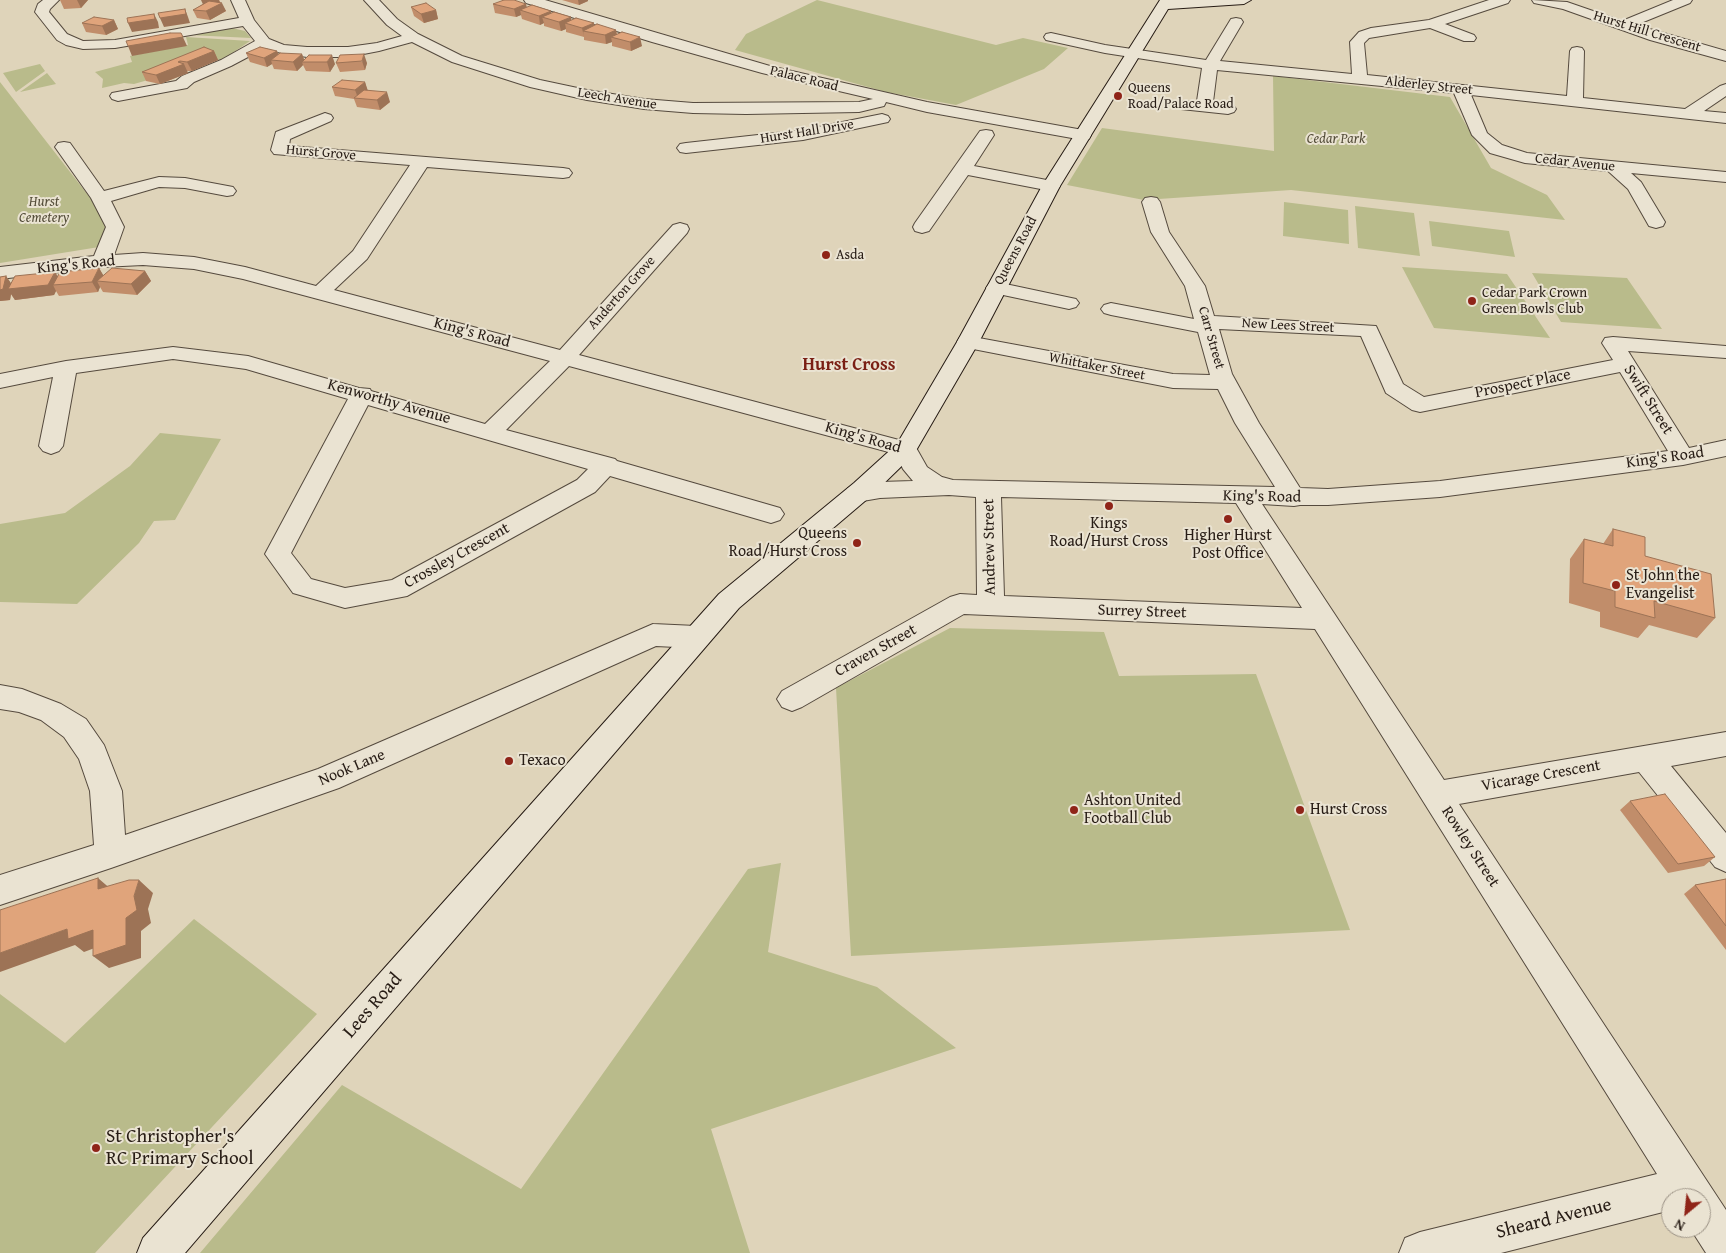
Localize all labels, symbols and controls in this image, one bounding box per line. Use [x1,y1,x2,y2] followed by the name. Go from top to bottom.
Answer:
[1591,8,1703,56] street label: Hurst Hill Crescent
[768,62,840,96] street label: Palace Road
[1384,73,1474,99] street label: Alderley Street
[1128,80,1234,112] place label: Queens Road/Palace Road
[576,84,658,114] street label: Leech Avenue
[1112,90,1124,102] marker: Queens Road/Palace Road
[759,116,855,148] street label: Hurst Hall Drive
[1307,131,1365,147] park label: Cedar Park
[285,142,357,164] street label: Hurst Grove
[1534,150,1616,176] street label: Cedar Avenue
[19,194,69,226] park label: Hurst Cemetery
[991,214,1041,288] street label: Queens Road
[836,247,864,263] place label: Asda
[820,249,832,261] marker: Asda
[36,251,116,279] street label: King's Road
[585,253,659,333] street label: Anderton Grove
[1482,285,1587,318] place label: Cedar Park Crown Green Bowls Club
[1466,295,1478,307] marker: Cedar Park Crown Green Bowls Club
[1194,305,1228,371] street label: Carr Street
[432,314,512,352] street label: King's Road
[1241,315,1335,337] street label: New Lees Street
[1047,349,1147,385] street label: Whittaker Street
[803,354,895,376] district label: Hurst Cross
[1619,362,1677,438] street label: Swift Street
[1473,365,1573,403] street label: Prospect Place
[325,375,453,429] street label: Kenworthy Avenue
[823,418,903,458] street label: King's Road
[1625,443,1705,473] street label: King's Road
[1223,487,1301,507] street label: King's Road
[980,499,1000,595] street label: Andrew Street
[1103,500,1115,512] marker: Kings Road/Hurst Cross
[1222,513,1234,525] marker: Higher Hurst Post Office
[1050,514,1168,552] place label: Kings Road/Hurst Cross
[401,519,513,593] street label: Crossley Crescent
[729,524,847,562] place label: Queens Road/Hurst Cross
[1184,526,1272,564] place label: Higher Hurst Post Office
[851,537,863,549] marker: Queens Road/Hurst Cross
[1626,566,1700,604] place label: St John the Evangelist
[1610,579,1622,591] marker: St John the Evangelist
[1097,601,1187,623] street label: Surrey Street
[832,621,920,681] street label: Craven Street
[316,745,388,791] street label: Nook Lane
[519,751,566,771] place label: Texaco
[503,755,515,767] marker: Texaco
[1480,756,1602,796] street label: Vicarage Crescent
[1084,791,1181,829] place label: Ashton United Football Club
[1310,800,1387,820] place label: Hurst Cross
[1437,803,1503,891] street label: Rowley Street
[1068,804,1080,816] marker: Ashton United Football Club
[1294,804,1306,816] marker: Hurst Cross
[339,969,407,1043] street label: Lees Road
[106,1126,254,1170] place label: St Christopher's RC Primary School
[90,1142,102,1154] marker: St Christopher's RC Primary School
[1661,1188,1711,1238] north arrow
[1494,1194,1614,1244] street label: Sheard Avenue
[1671,1214,1688,1236] text: N

